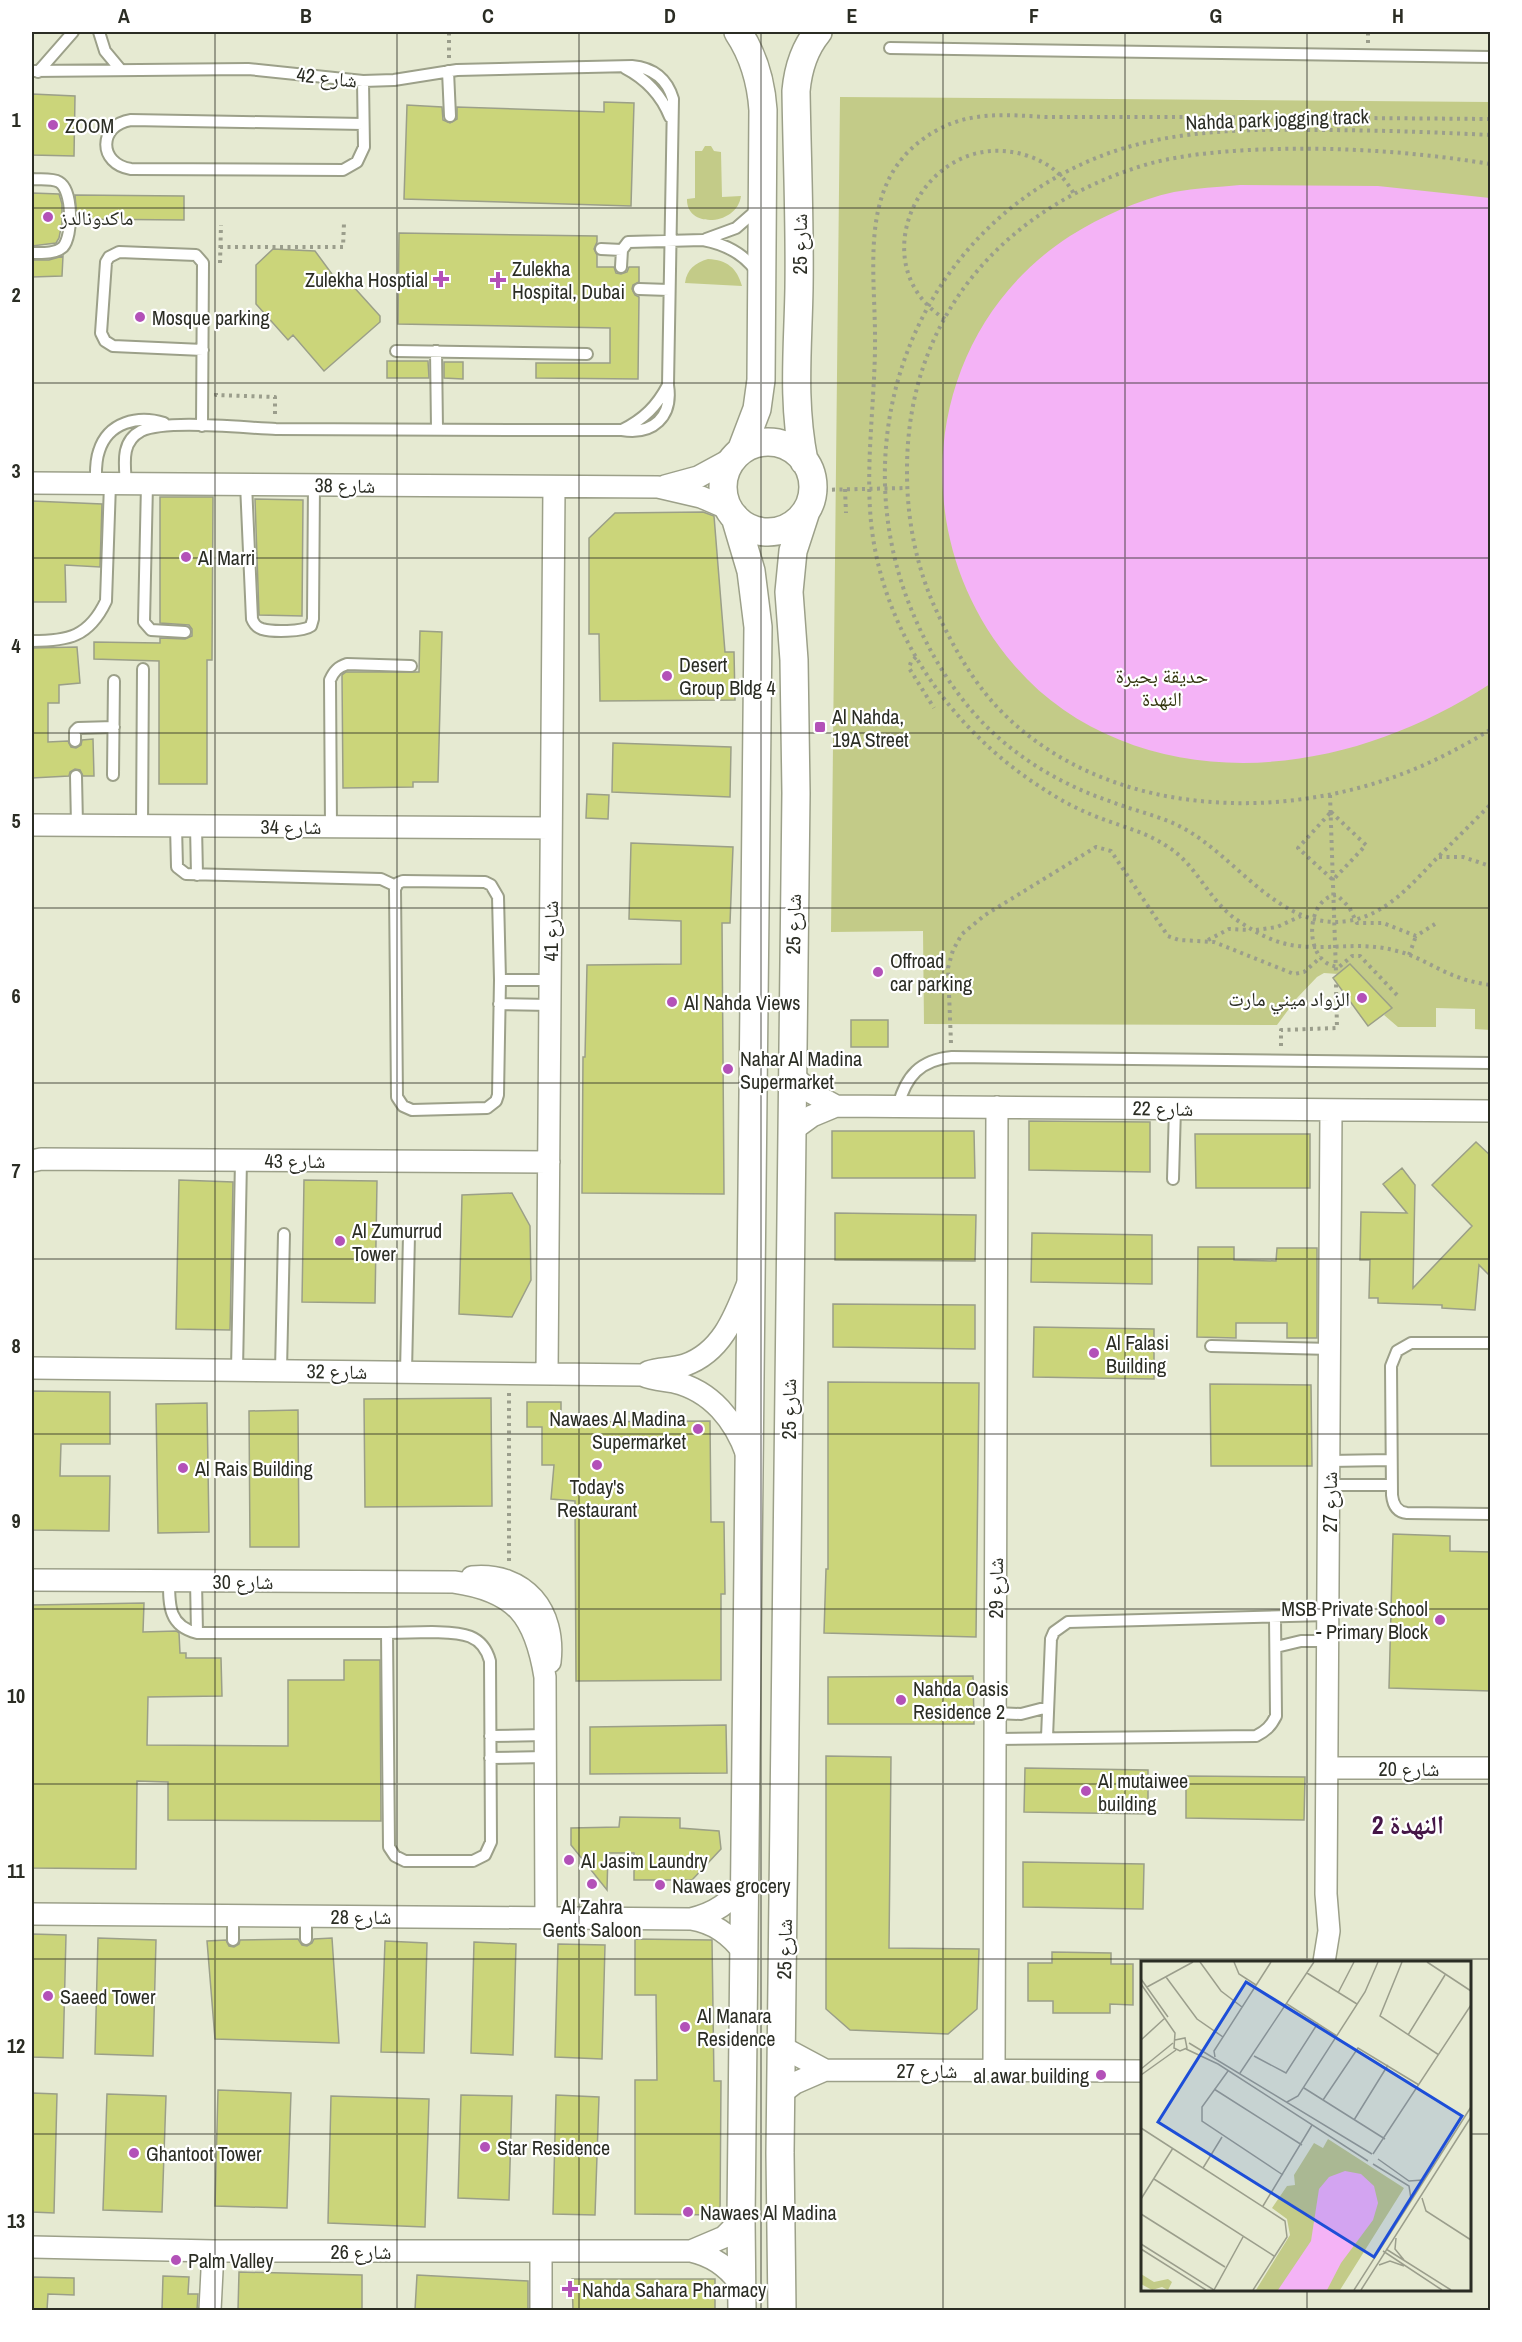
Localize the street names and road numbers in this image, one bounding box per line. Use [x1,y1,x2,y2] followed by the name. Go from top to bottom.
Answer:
[295,60,359,94] street label: شارع 42
[1185,102,1370,136] street label: Nahda park jogging track
[786,214,813,274] street label: شارع 25
[314,471,376,499] street label: شارع 38
[261,813,321,840] street label: شارع 34
[779,893,807,955] street label: شارع 25
[537,901,564,961] street label: شارع 41
[1132,1094,1194,1122] street label: شارع 22
[265,1147,325,1174] street label: شارع 43
[306,1357,368,1385] street label: شارع 32
[775,1379,802,1439] street label: شارع 25
[1316,1472,1343,1532] street label: شارع 27
[982,1558,1009,1618] street label: شارع 29
[213,1568,273,1595] street label: شارع 30
[1379,1755,1439,1782] street label: شارع 20
[331,1903,391,1930] street label: شارع 28
[770,1918,798,1980] street label: شارع 25
[897,2057,957,2084] street label: شارع 27
[331,2238,391,2265] street label: شارع 26

